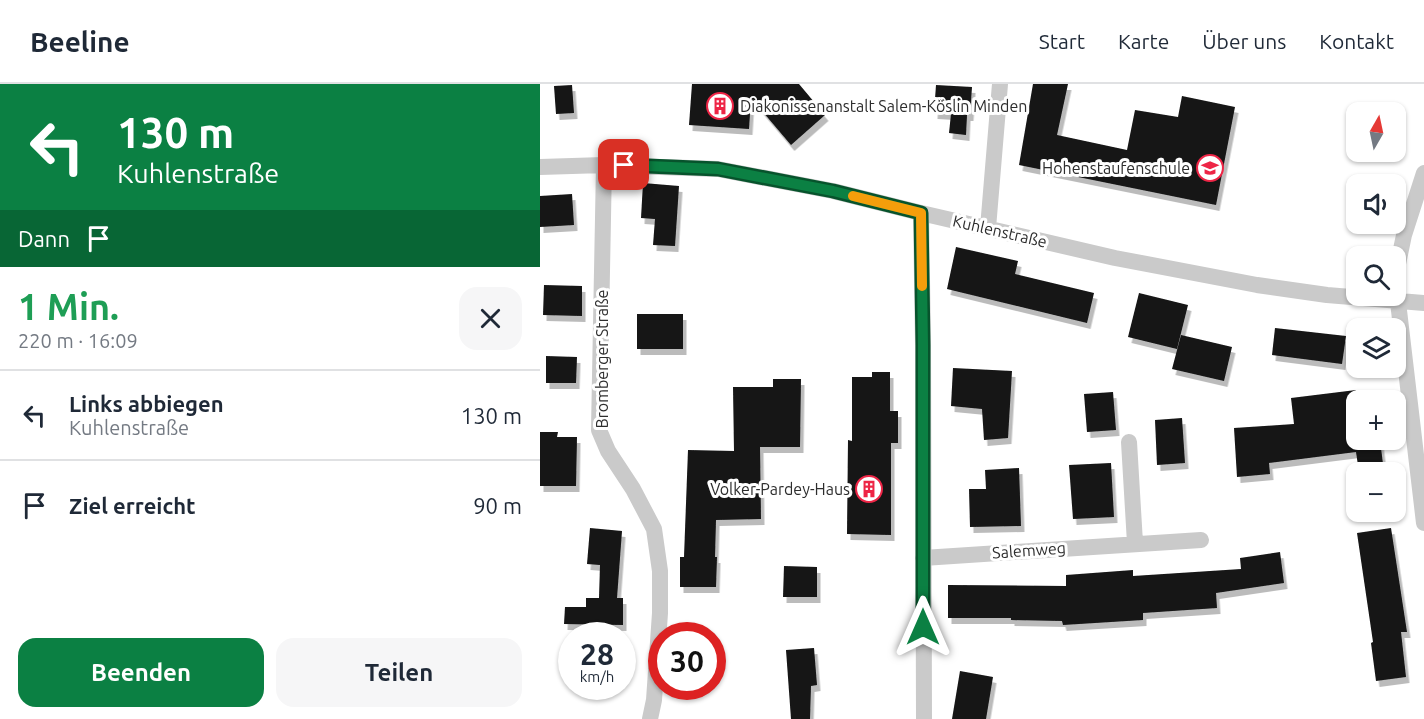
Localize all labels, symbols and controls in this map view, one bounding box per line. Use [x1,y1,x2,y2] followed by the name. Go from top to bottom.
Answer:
[30,26,130,57] text: Beeline
[1039,29,1085,53] text: Start
[1118,29,1169,53] text: Karte
[1202,29,1286,53] text: Über uns
[1319,29,1394,53] text: Kontakt
[705,91,735,121] building icon: Diakonissenanstalt Salem-Köslin Minden
[740,97,1027,115] place label: Diakonissenanstalt Salem-Köslin Minden
[1346,102,1406,162] north arrow
[1346,102,1406,522] map controls
[18,108,96,186] icon: left
[117,109,234,156] text: 130 m
[598,139,649,190] pin
[607,148,640,181] icon: arrive
[1195,153,1225,183] school or university icon: Hohenstaufenschule
[117,158,279,188] text: Kuhlenstraße
[1042,159,1190,177] place label: Hohenstaufenschule
[1346,174,1406,234] button: sound
[951,211,1049,251] street label: Kuhlenstraße
[82,222,115,255] icon: arrive
[18,226,70,251] text: Dann
[1346,246,1406,306] button: search
[18,286,119,327] text: 1 Min.
[459,287,522,350] button: close
[593,290,611,428] street label: Bromberger Straße
[1346,318,1406,378] button: layers
[18,329,138,352] text: 220 m · 16:09
[1346,390,1406,450] button: +
[69,391,224,416] text: Links abbiegen
[18,399,51,432] icon: left
[461,403,522,428] text: 130 m
[69,416,189,439] text: Kuhlenstraße
[1346,462,1406,522] button: −
[854,474,884,504] building icon: Volker-Pardey-Haus
[710,480,850,498] place label: Volker-Pardey-Haus
[18,489,51,522] icon: arrive
[69,493,196,518] text: Ziel erreicht
[473,493,522,518] text: 90 m
[992,538,1066,562] street label: Salemweg
[891,595,955,659] position arrow
[648,622,726,700] speed limit sign: 30
[580,637,614,671] text: 28
[18,638,264,707] button: Beenden
[276,638,522,707] button: Teilen
[580,668,614,685] text: km/h

